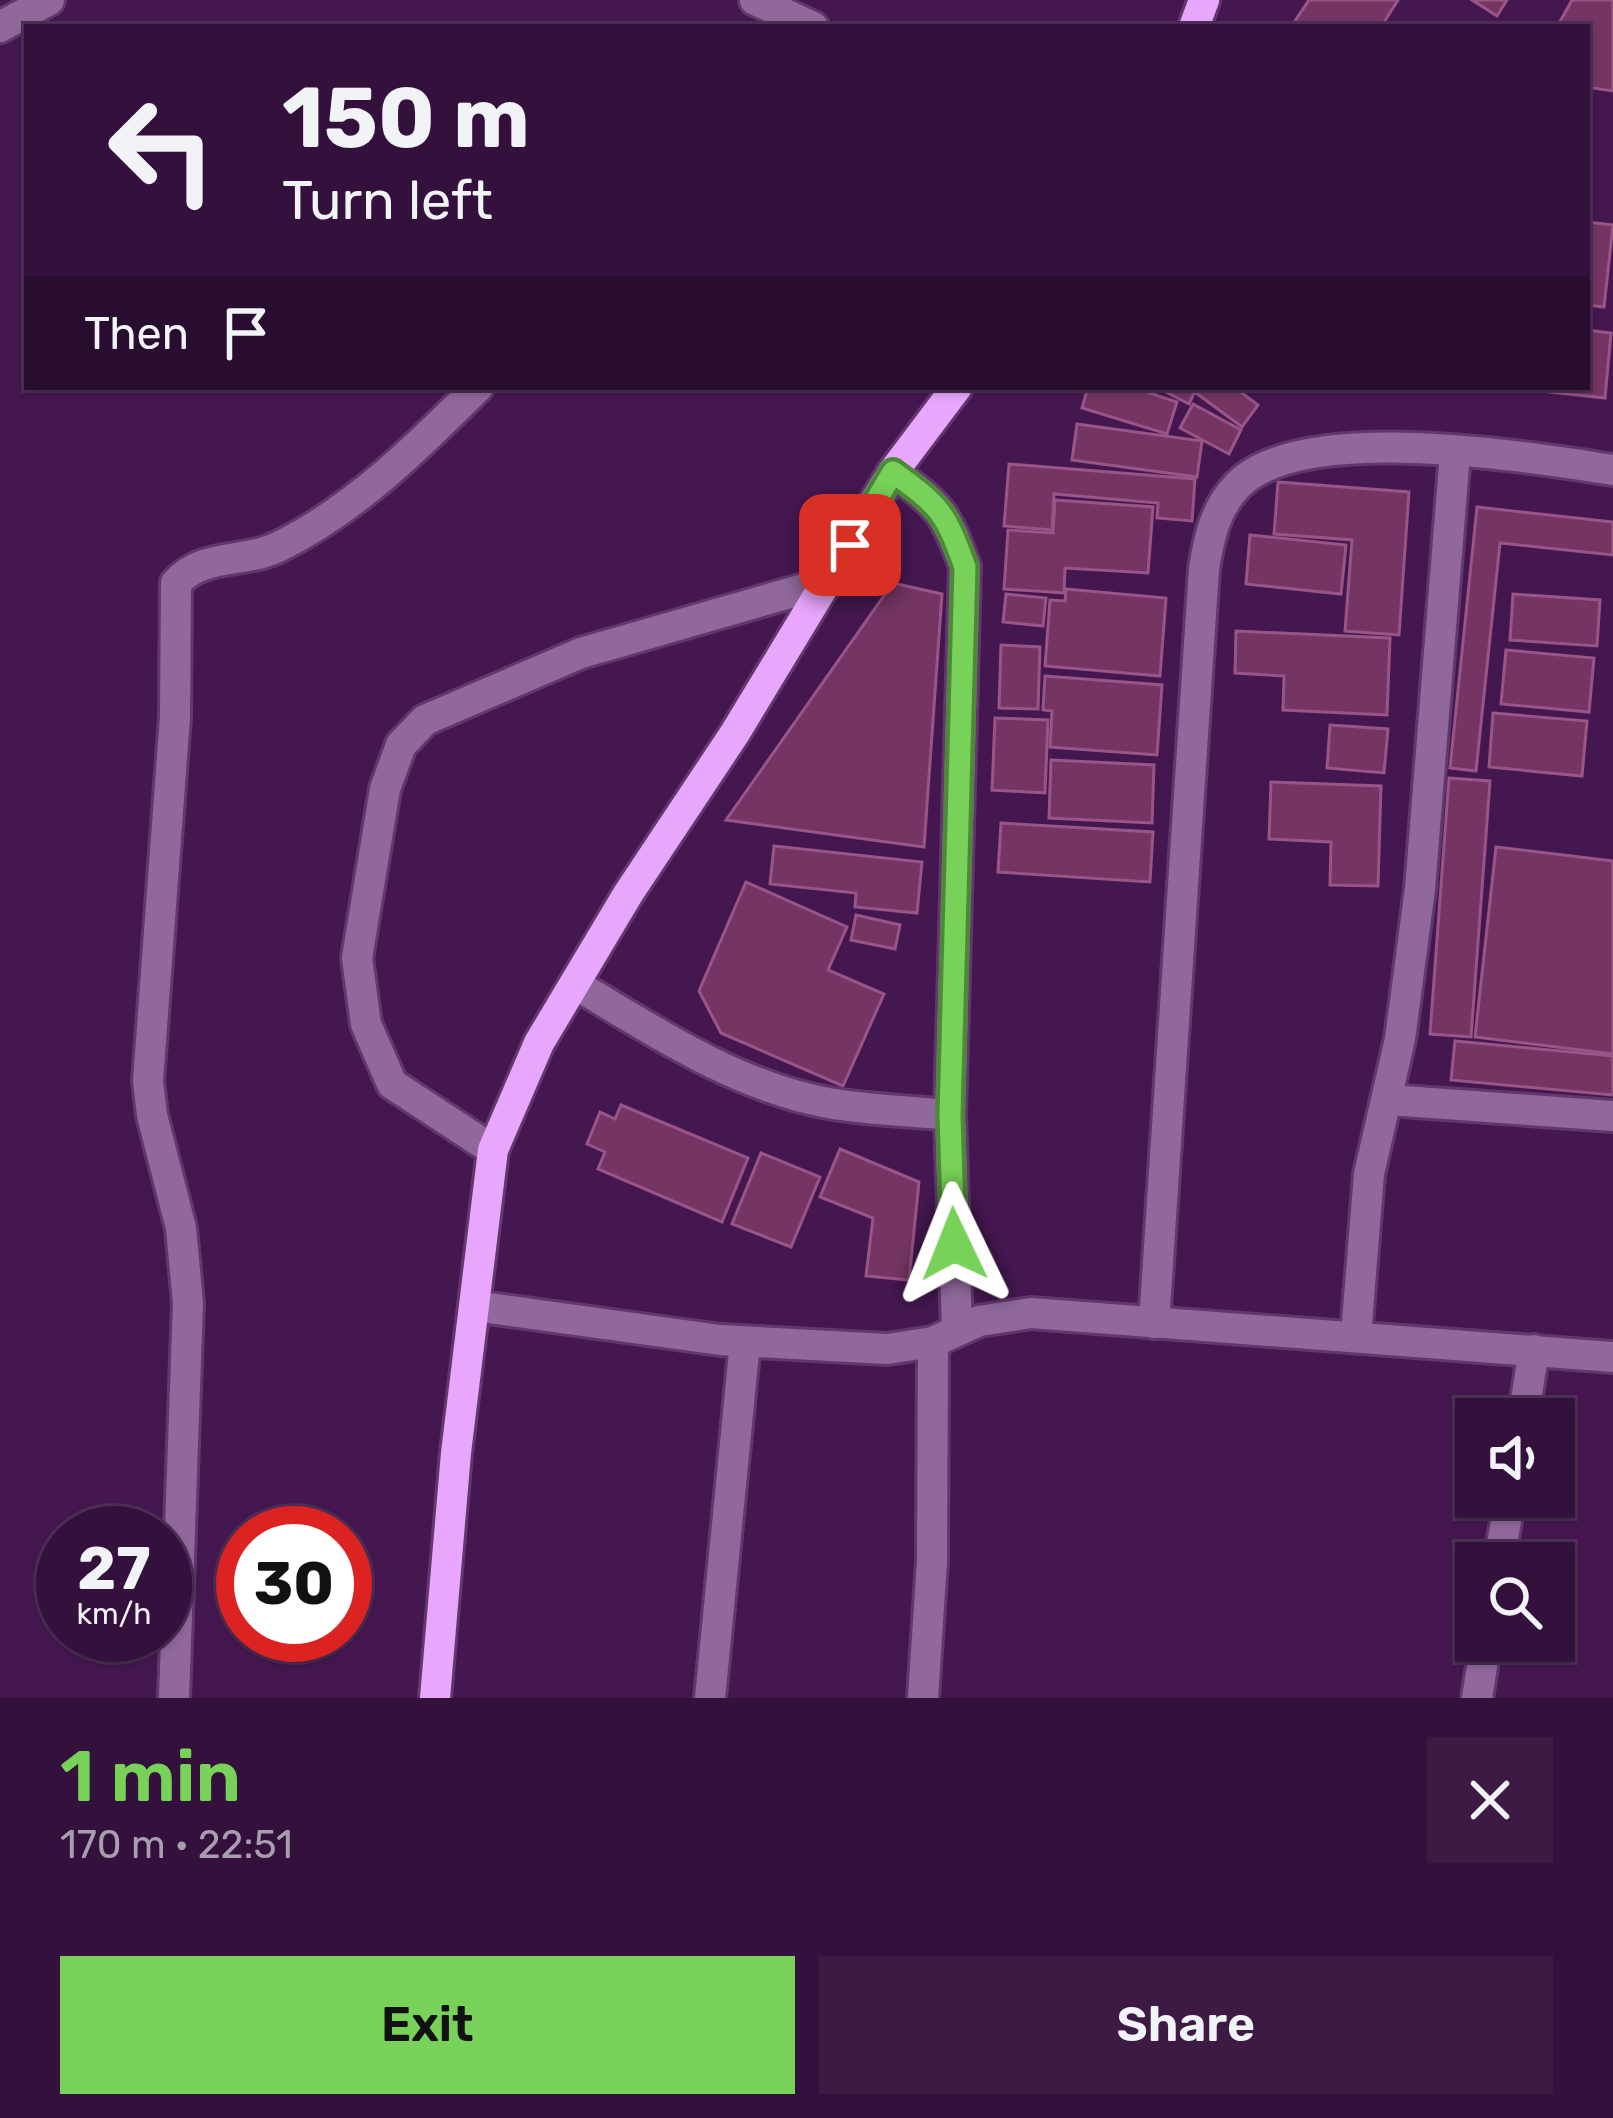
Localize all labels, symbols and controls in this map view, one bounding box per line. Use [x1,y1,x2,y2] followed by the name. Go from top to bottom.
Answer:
[282,68,530,168] text: 150 m
[84,72,240,228] icon: left
[282,169,493,233] text: Turn left
[213,300,279,366] icon: arrive
[84,307,189,360] text: Then
[799,494,901,596] pin
[817,512,883,578] icon: arrive
[891,1181,1017,1307] position arrow
[1455,1398,1575,1662] map controls
[1455,1398,1575,1518] button: sound
[216,1506,372,1662] speed limit sign: 30
[77,1533,151,1604] text: 27
[1455,1542,1575,1662] button: search
[77,1596,151,1632] text: km/h
[60,1734,241,1819] text: 1 min
[1427,1737,1553,1863] button: close
[60,1822,293,1868] text: 170 m · 22:51
[60,1956,795,2094] button: Exit
[819,1956,1553,2094] button: Share

